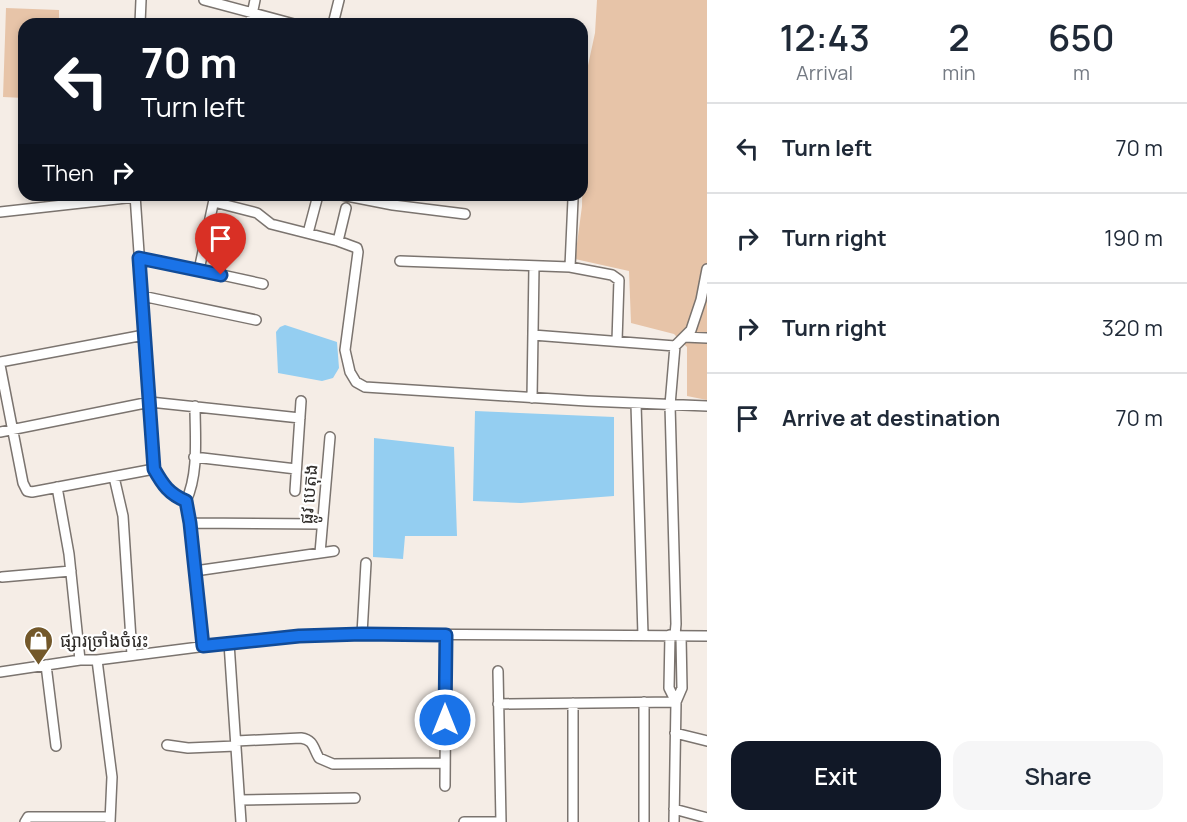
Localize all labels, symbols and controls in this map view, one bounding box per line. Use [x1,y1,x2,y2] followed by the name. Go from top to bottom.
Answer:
[779,13,870,62] text: 12:43
[948,13,970,62] text: 2
[1048,13,1115,62] text: 650
[141,33,237,91] text: 70 m
[42,42,120,120] icon: left
[796,59,853,86] text: Arrival
[942,59,976,86] text: min
[1073,59,1090,86] text: m
[141,88,245,125] text: Turn left
[731,132,764,165] icon: left
[782,133,872,163] text: Turn left
[1115,133,1163,163] text: 70 m
[106,156,139,189] icon: right
[42,158,94,188] text: Then
[195,213,246,275] pin
[204,222,237,255] icon: arrive
[731,222,764,255] icon: right
[782,223,887,253] text: Turn right
[1104,223,1163,253] text: 190 m
[731,312,764,345] icon: right
[782,313,887,343] text: Turn right
[1102,313,1163,343] text: 320 m
[731,402,764,435] icon: arrive
[782,403,1000,433] text: Arrive at destination
[1115,403,1163,433] text: 70 m
[293,463,328,526] street label: ផ្លូវ បេតុង
[23,624,55,666] shop icon: ផ្សារច្រាំងចំរេះ
[60,628,149,652] place label: ផ្សារច្រាំងចំរេះ
[413,688,477,752] position arrow
[731,741,941,810] button: Exit
[953,741,1163,810] button: Share

